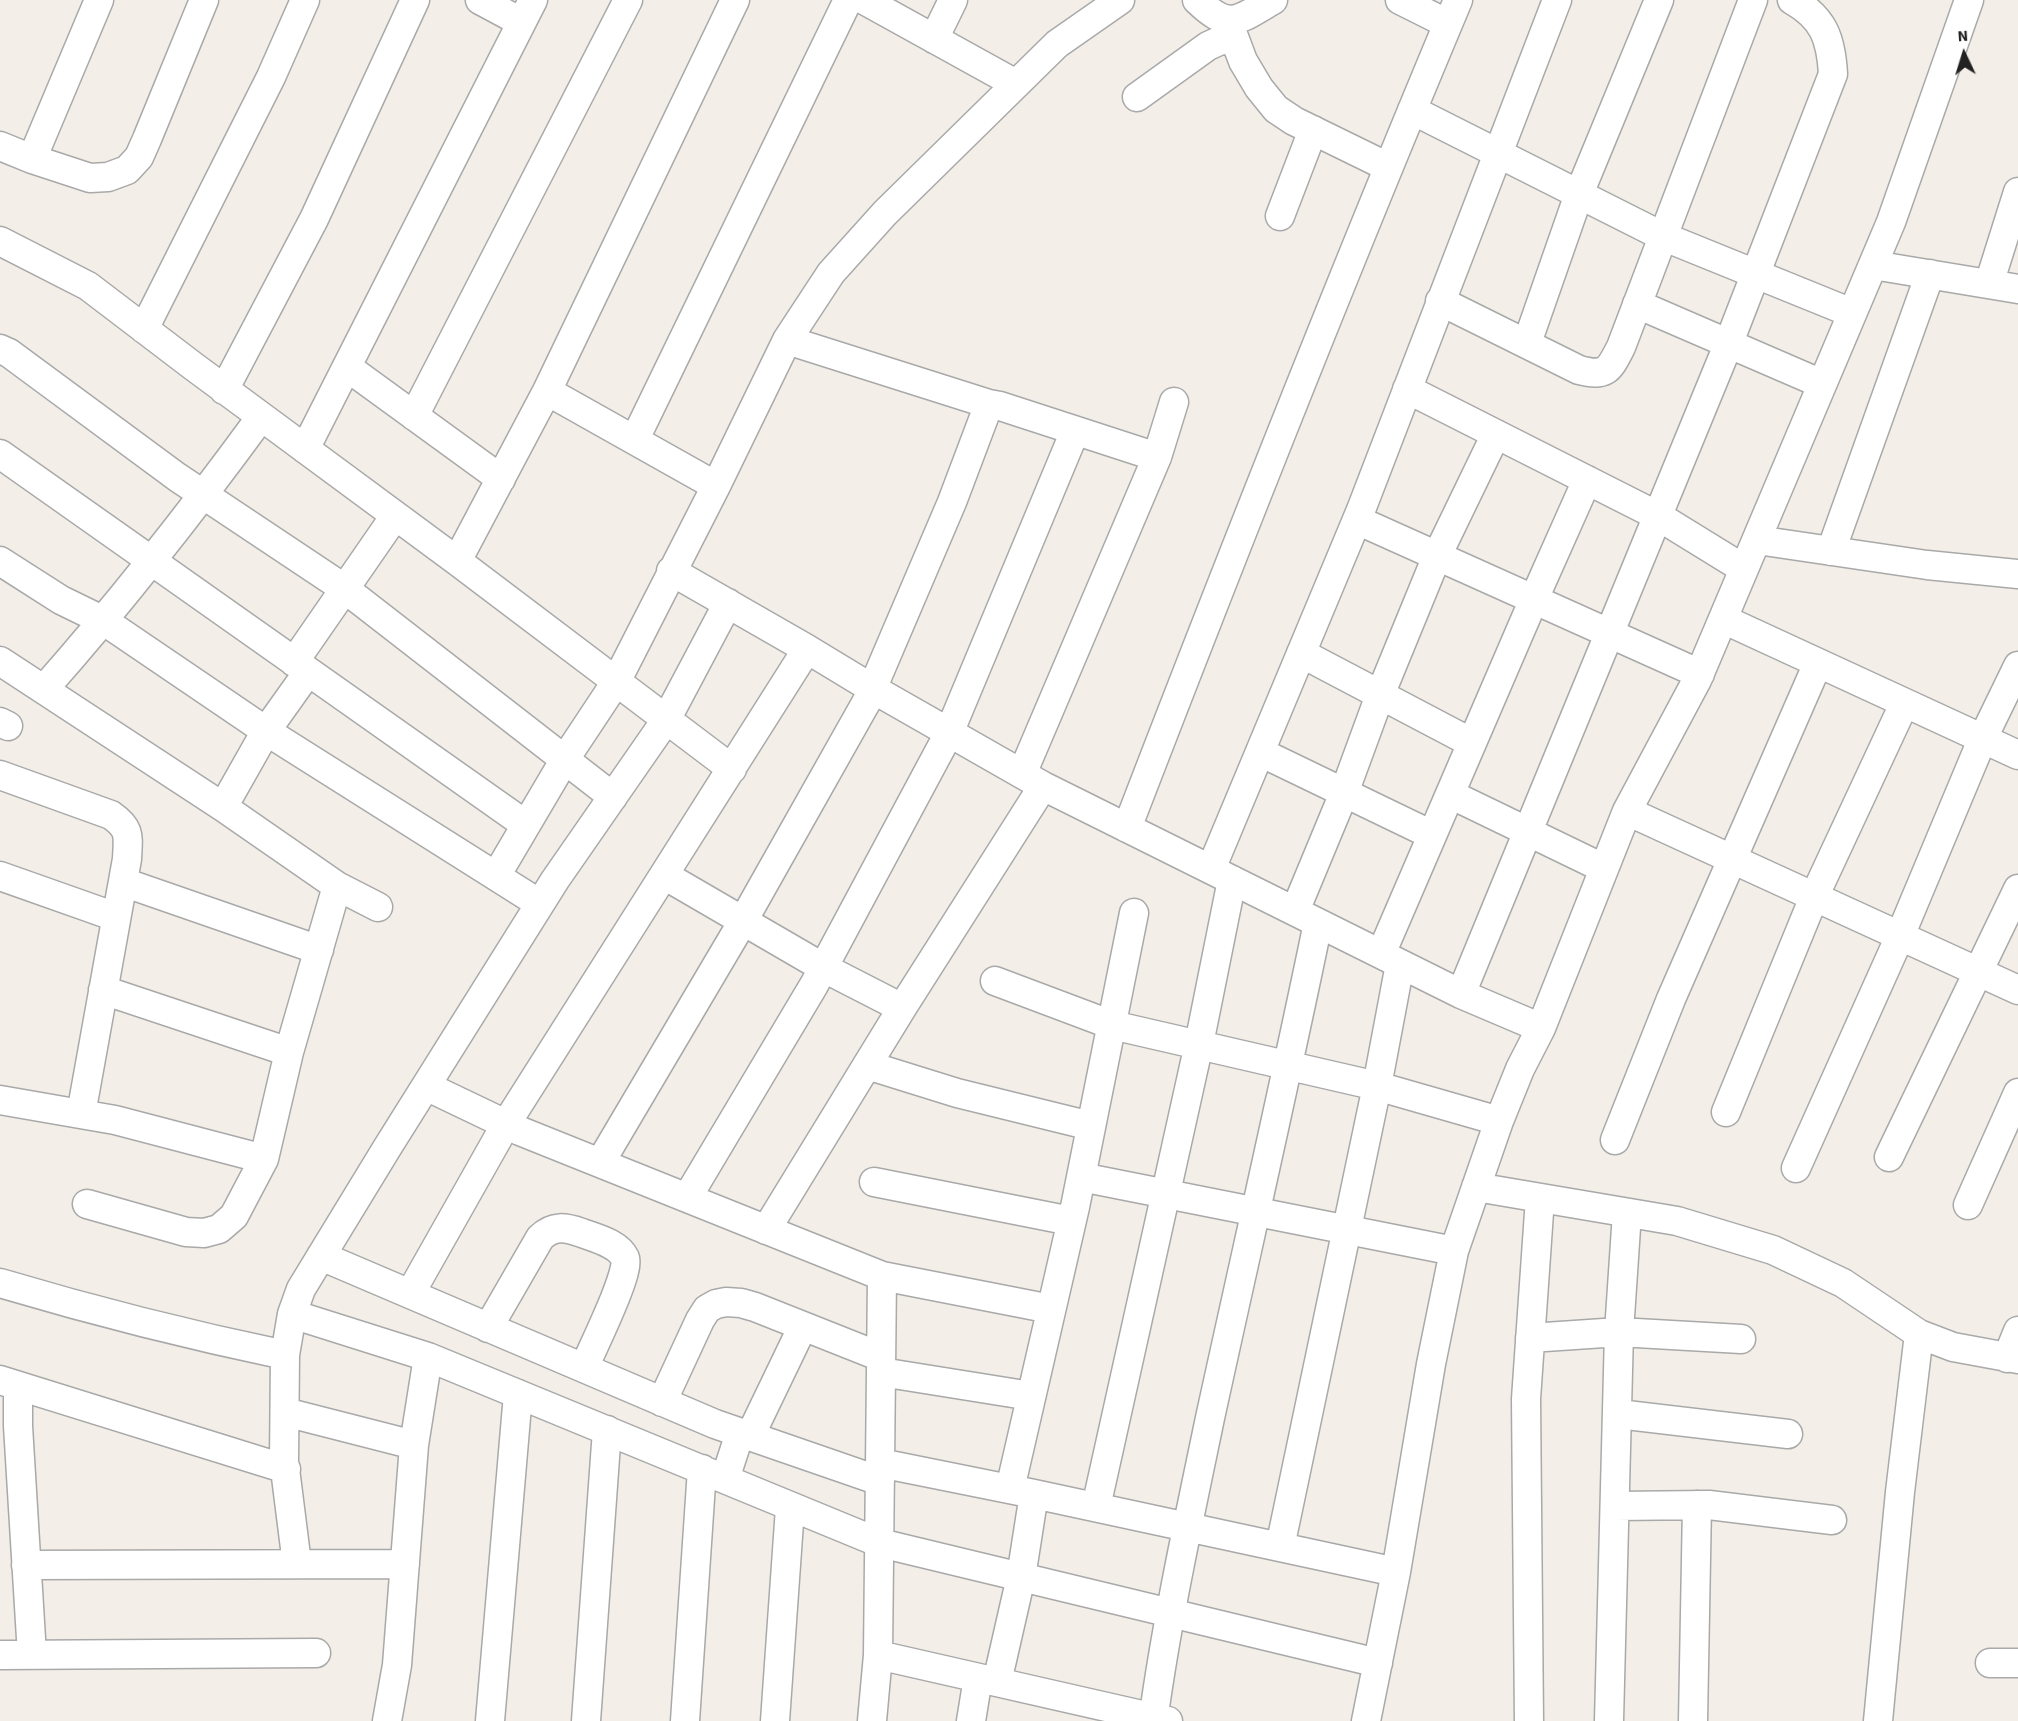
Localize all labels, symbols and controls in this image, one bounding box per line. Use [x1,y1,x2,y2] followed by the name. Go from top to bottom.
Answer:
[1934,24,1994,84] north arrow
[1957,25,1969,47] text: N

